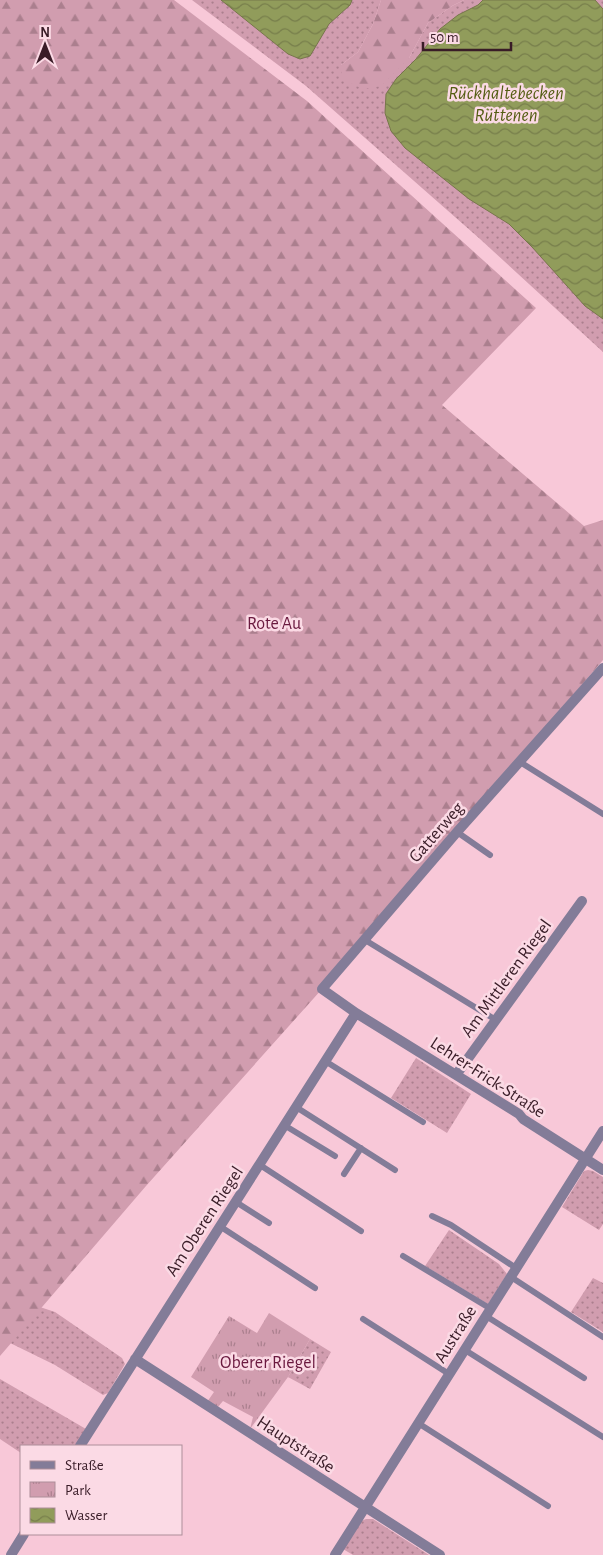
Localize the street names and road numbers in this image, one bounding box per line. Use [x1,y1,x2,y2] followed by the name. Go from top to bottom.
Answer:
[406,799,468,866] street label: Gatterweg
[458,916,555,1041] street label: Am Mittleren Riegel
[427,1034,548,1122] street label: Lehrer-Frick-Straße
[163,1163,247,1280] street label: Am Oberen Riegel
[431,1303,480,1366] street label: Austraße
[253,1413,338,1477] street label: Hauptstraße

